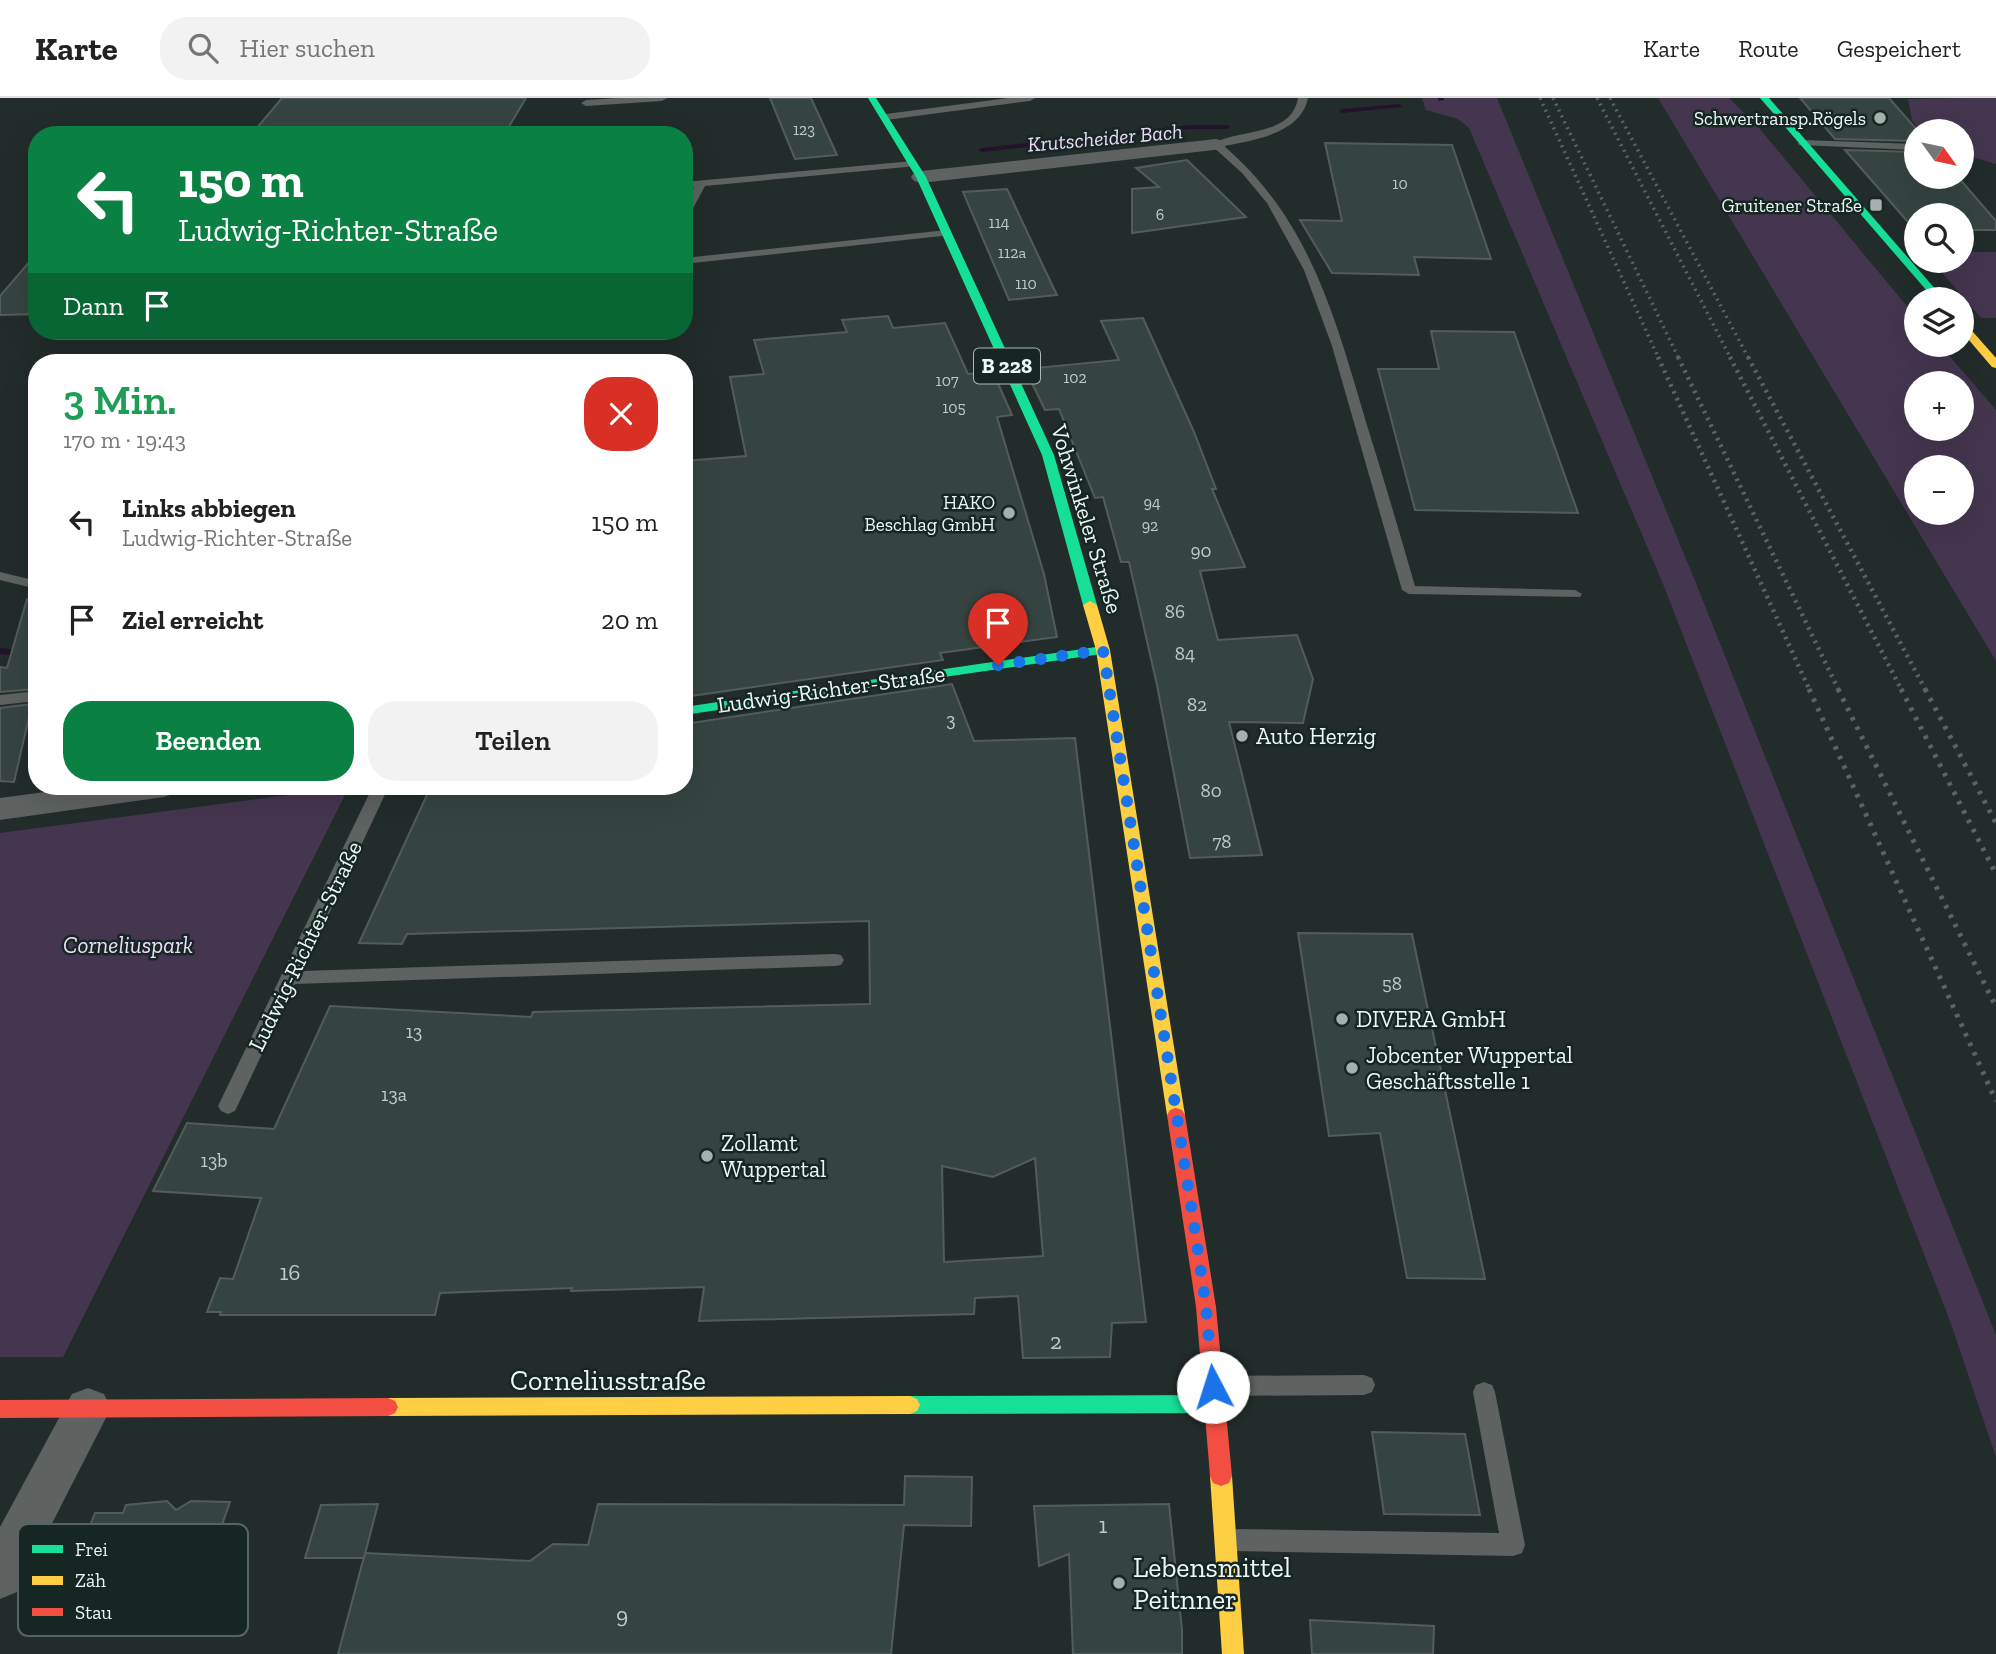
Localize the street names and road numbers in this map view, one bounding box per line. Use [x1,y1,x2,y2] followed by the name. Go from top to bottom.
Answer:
[974,348,1040,384] road number: B 228
[1045,420,1129,617] street label: Vohwinkeler Straße
[715,659,947,719] street label: Ludwig-Richter-Straße
[242,837,368,1055] street label: Ludwig-Richter-Straße
[510,1364,706,1397] street label: Corneliusstraße

